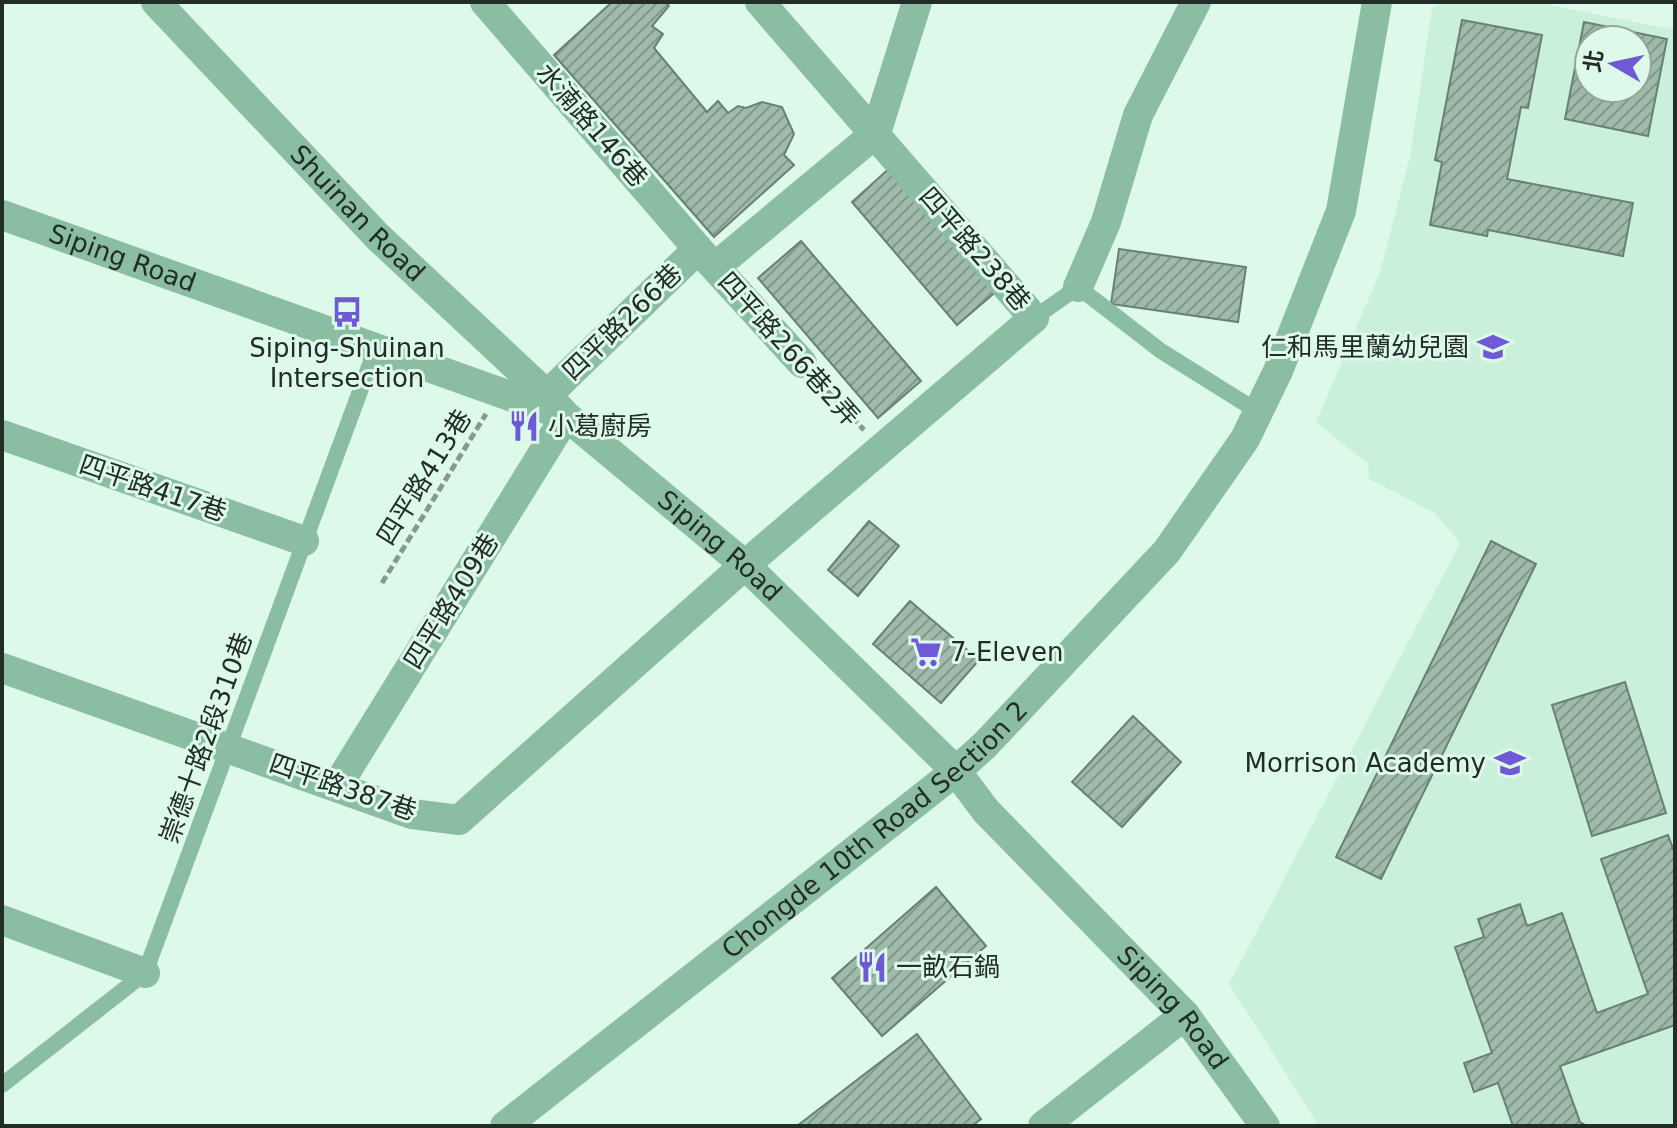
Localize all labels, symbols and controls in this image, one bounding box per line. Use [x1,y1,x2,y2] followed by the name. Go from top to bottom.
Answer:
[1573,24,1653,104] north arrow
[1580,48,1608,74] text: 北
[530,57,654,193] street label: 水湳路146巷
[284,139,431,288] street label: Shuinan Road
[913,181,1037,317] street label: 四平路238巷
[45,218,200,298] street label: Siping Road
[556,258,688,386] street label: 四平路266巷
[712,266,866,432] street label: 四平路266巷2弄
[330,295,364,329] bus stop icon: Siping-Shuinan Intersection
[1476,330,1510,364] school or university icon: 仁和馬里蘭幼兒園
[1261,332,1469,362] place label: 仁和馬里蘭幼兒園
[249,333,445,393] place label: Siping-Shuinan Intersection
[371,404,477,550] street label: 四平路413巷
[507,409,541,443] restaurant icon: 小葛廚房
[548,411,652,441] place label: 小葛廚房
[75,449,231,527] street label: 四平路417巷
[652,484,788,607] street label: Siping Road
[398,528,504,674] street label: 四平路409巷
[154,628,258,848] street label: 崇德十路2段310巷
[909,635,943,669] supermarket icon: 7-Eleven
[950,637,1063,667] place label: 7-Eleven
[716,695,1033,964] street label: Chongde 10th Road Section 2
[1493,746,1527,780] school or university icon: Morrison Academy
[265,748,421,826] street label: 四平路387巷
[1245,748,1486,778] place label: Morrison Academy
[1111,940,1234,1075] street label: Siping Road
[855,950,889,984] restaurant icon: 一畝石鍋
[896,952,1000,982] place label: 一畝石鍋

